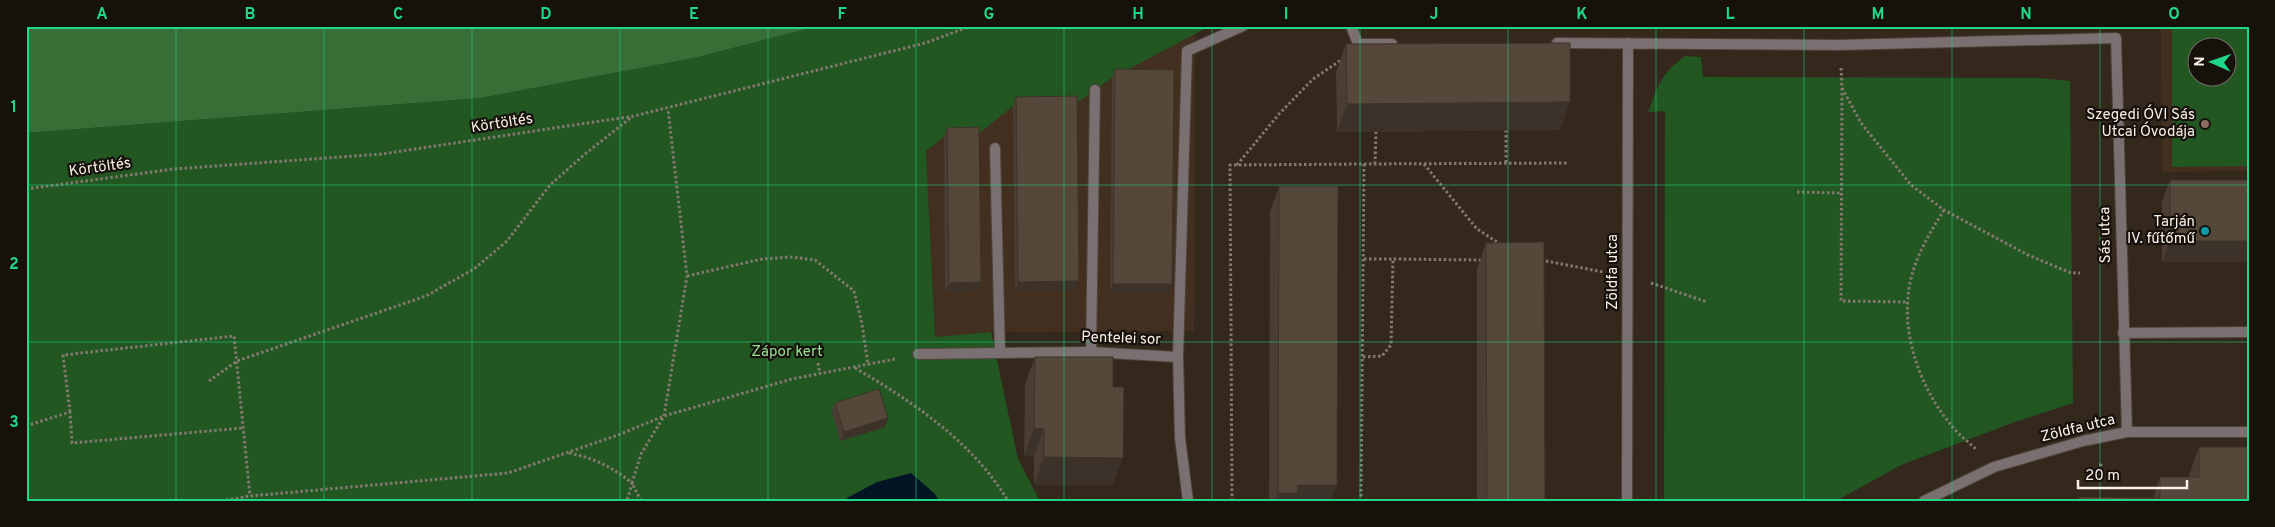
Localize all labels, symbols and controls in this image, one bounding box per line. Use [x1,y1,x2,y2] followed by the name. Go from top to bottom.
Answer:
[96,5,108,25] text: A
[244,5,256,25] text: B
[393,5,403,25] text: C
[540,5,552,25] text: D
[689,5,699,25] text: E
[837,5,847,25] text: F
[984,5,994,25] text: G
[1132,5,1144,25] text: H
[1284,5,1288,25] text: I
[1430,5,1438,25] text: J
[1576,5,1588,25] text: K
[1725,5,1735,25] text: L
[1872,5,1884,25] text: M
[2020,5,2032,25] text: N
[2168,5,2180,25] text: O
[2188,38,2238,88] north arrow
[2192,56,2209,67] text: N
[11,98,17,118] text: 1
[2086,104,2195,142] place label: Szegedi ÓVI Sás Utcai Óvodája
[470,110,534,138] street label: Körtöltés
[2199,118,2211,130] marker: Szegedi ÓVI Sás Utcai Óvodája
[68,154,132,182] street label: Körtöltés
[2096,207,2116,263] street label: Sás utca
[2127,213,2196,249] place label: Tarján IV. fűtőmű
[2199,225,2211,237] marker: Tarján IV. fűtőmű
[1604,234,1623,310] street label: Zöldfa utca
[9,255,19,275] text: 2
[1081,328,1161,350] street label: Pentelei sor
[751,343,823,362] park label: Zápor kert
[2039,411,2117,447] street label: Zöldfa utca
[9,413,19,433] text: 3
[2078,457,2186,489] scale bar
[2085,467,2120,486] text: 20 m

